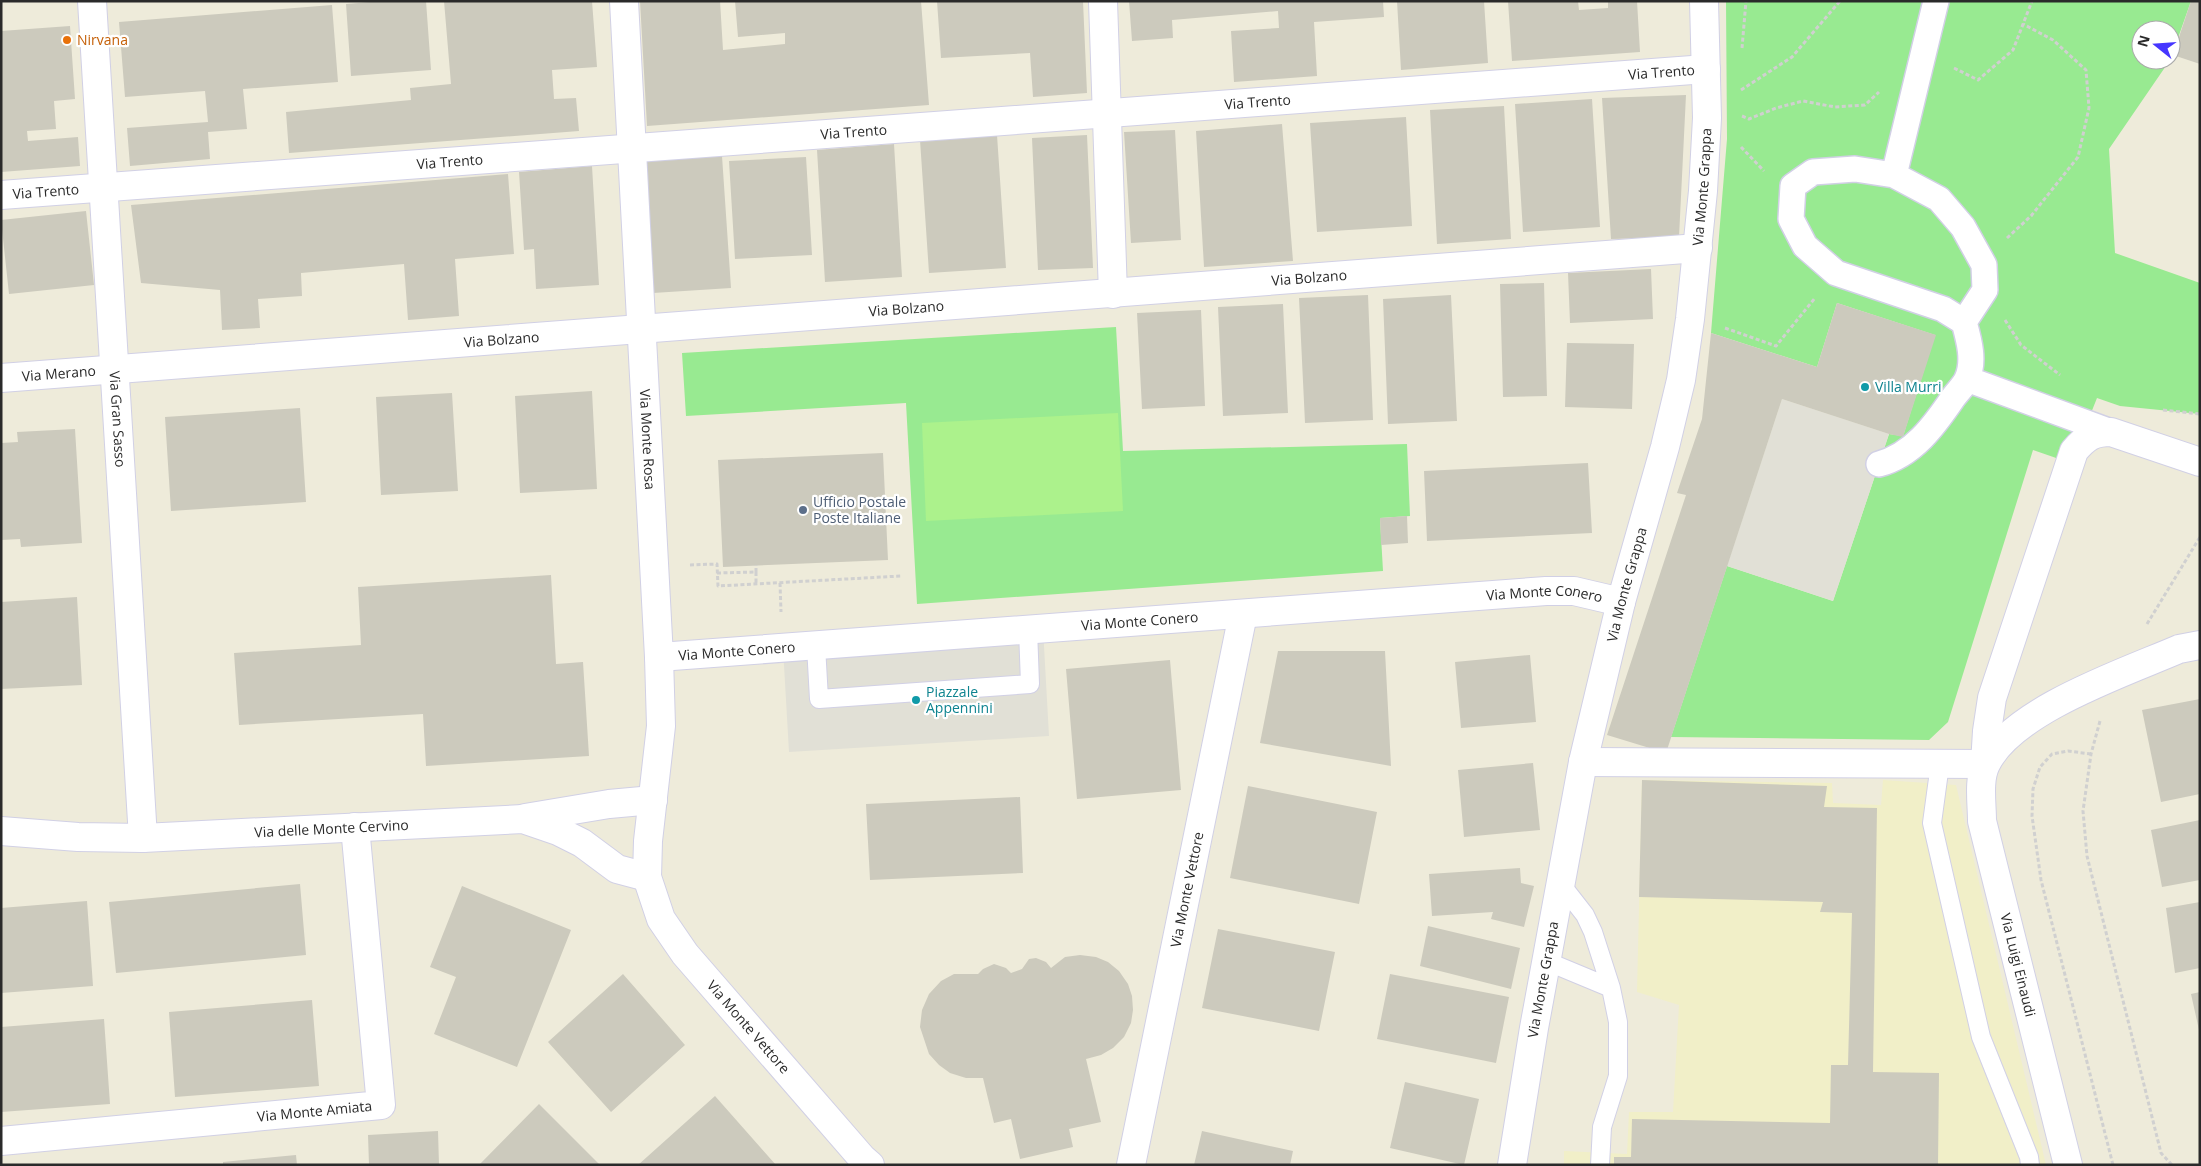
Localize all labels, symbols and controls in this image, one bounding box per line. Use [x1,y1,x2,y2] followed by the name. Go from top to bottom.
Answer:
[2131,20,2181,70] north arrow
[77,30,128,49] place label: Nirvana
[2132,33,2154,49] text: N
[61,34,73,46] marker: Nirvana
[1627,60,1695,84] street label: Via Trento
[1224,90,1291,114] street label: Via Trento
[820,120,888,143] street label: Via Trento
[1687,128,1715,247] street label: Via Monte Grappa
[416,149,484,173] street label: Via Trento
[12,179,80,203] street label: Via Trento
[1271,265,1348,290] street label: Via Bolzano
[868,296,945,321] street label: Via Bolzano
[463,327,540,352] street label: Via Bolzano
[21,361,97,385] street label: Via Merano
[106,370,130,468] street label: Via Gran Sasso
[1875,377,1942,396] place label: Villa Murri
[1859,381,1871,393] marker: Villa Murri
[636,388,660,490] street label: Via Monte Rosa
[813,492,906,527] place label: Ufficio Postale Poste Italiane
[797,504,809,516] marker: Ufficio Postale Poste Italiane
[1602,525,1651,644] street label: Via Monte Grappa
[1485,581,1605,606] street label: Via Monte Conero
[1080,607,1199,635] street label: Via Monte Conero
[678,637,796,665] street label: Via Monte Conero
[926,682,993,717] place label: Piazzale Appennini
[910,694,922,706] marker: Piazzale Appennini
[254,815,409,841] street label: Via delle Monte Cervino
[1165,830,1208,949] street label: Via Monte Vettore
[1996,911,2041,1019] street label: Via Luigi Einaudi
[1523,920,1562,1039] street label: Via Monte Grappa
[703,976,795,1077] street label: Via Monte Vettore
[256,1096,373,1126] street label: Via Monte Amiata

